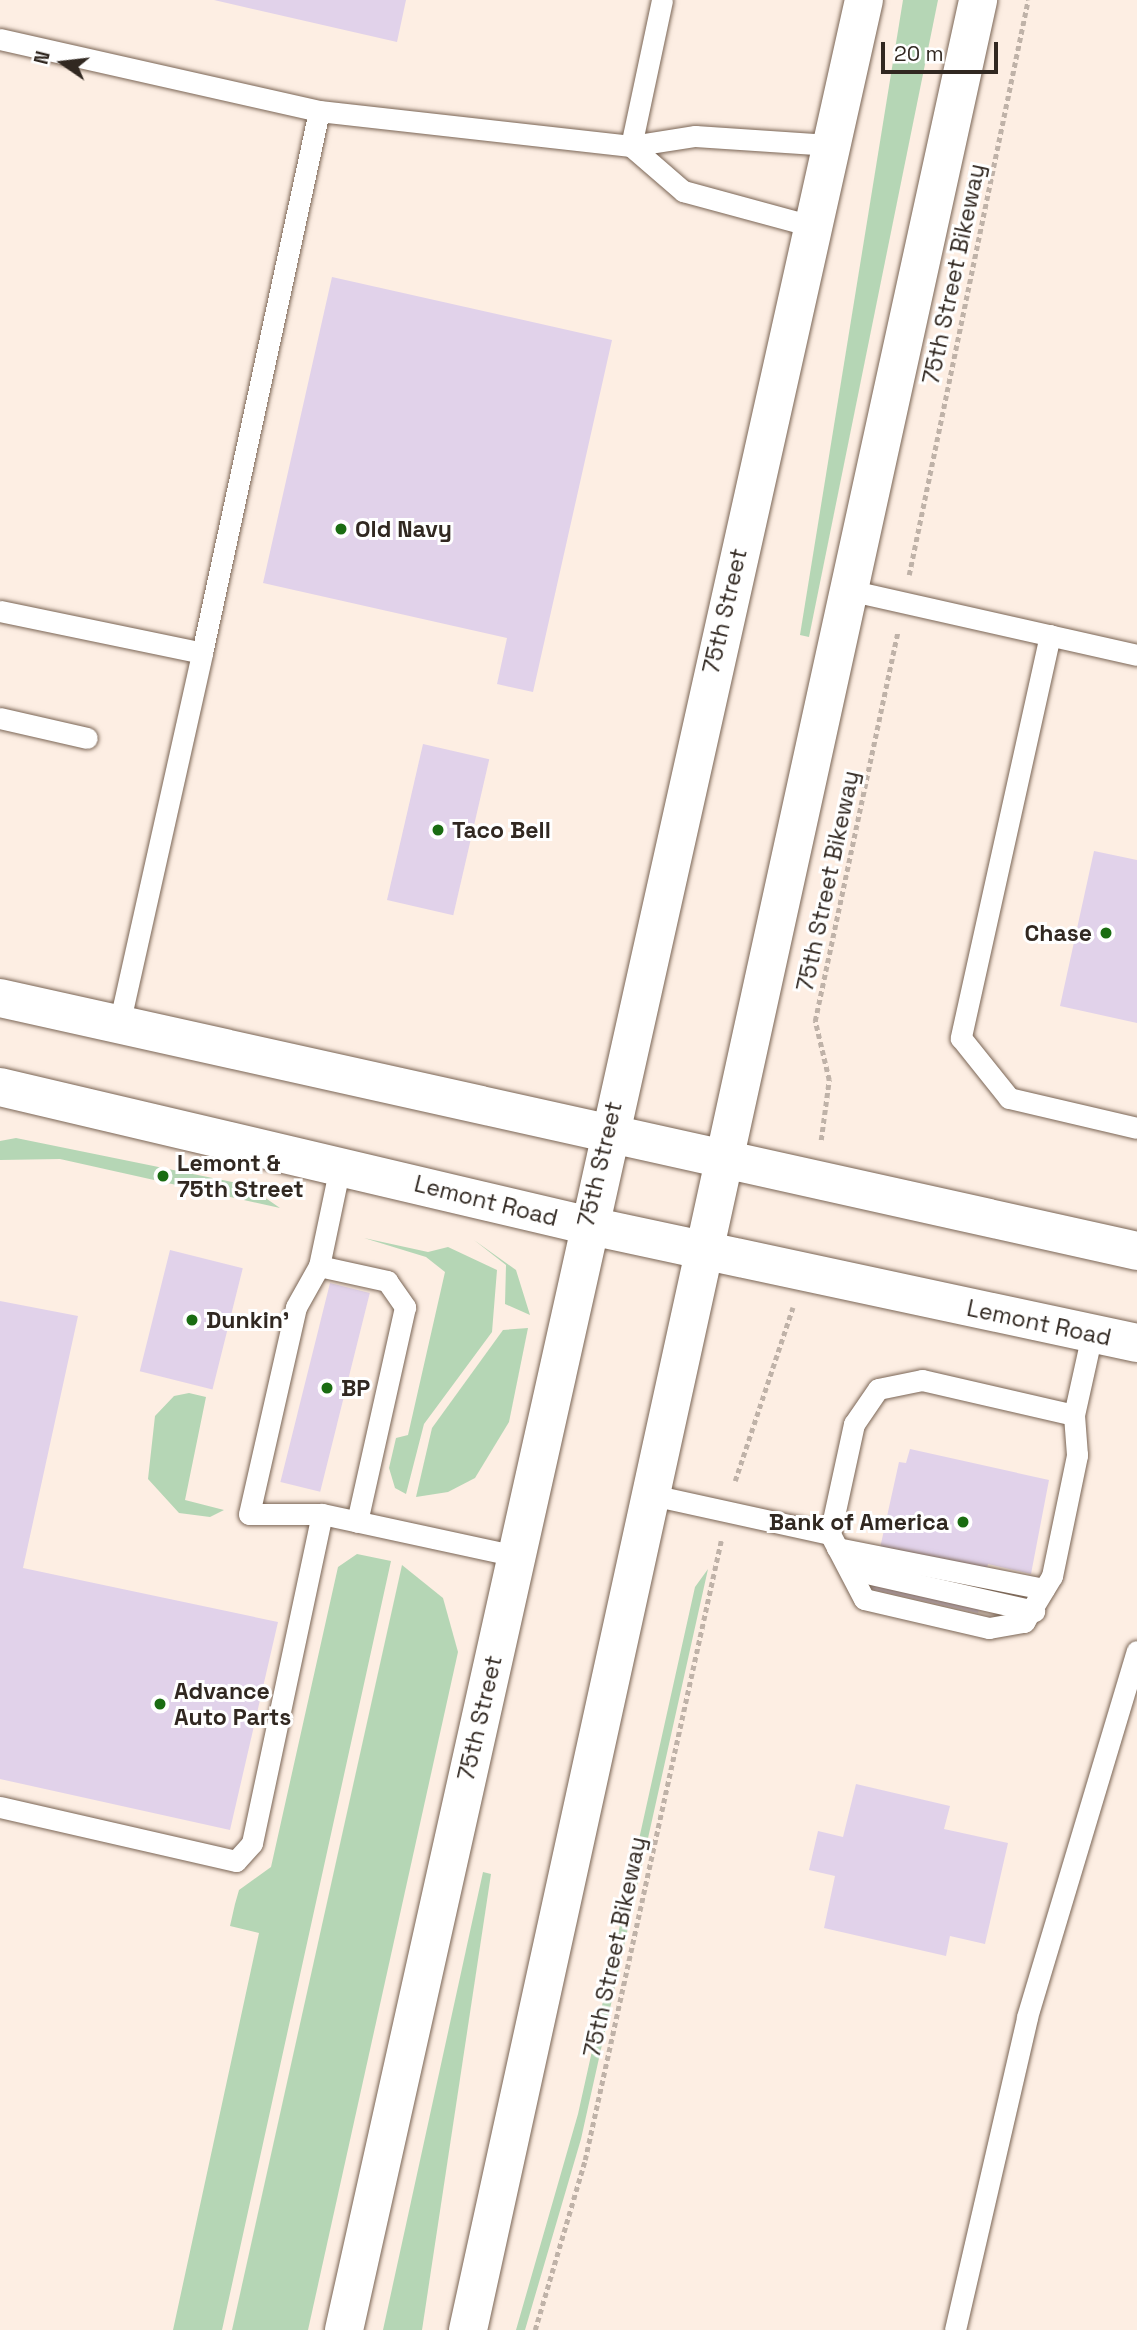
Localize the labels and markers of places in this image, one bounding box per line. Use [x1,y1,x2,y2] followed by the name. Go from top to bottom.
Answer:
[355,515,452,543] place label: Old Navy
[333,521,349,537] marker: Old Navy
[452,816,551,844] place label: Taco Bell
[430,822,446,838] marker: Taco Bell
[1024,919,1092,947] place label: Chase
[1098,925,1114,941] marker: Chase
[177,1149,304,1203] place label: Lemont & 75th Street
[155,1168,171,1184] marker: Lemont & 75th Street
[206,1306,289,1334] place label: Dunkin'
[184,1312,200,1328] marker: Dunkin'
[341,1374,370,1402] place label: BP
[319,1380,335,1396] marker: BP
[768,1508,949,1536] place label: Bank of America
[955,1514,971,1530] marker: Bank of America
[174,1677,291,1731] place label: Advance Auto Parts
[152,1696,168,1712] marker: Advance Auto Parts

